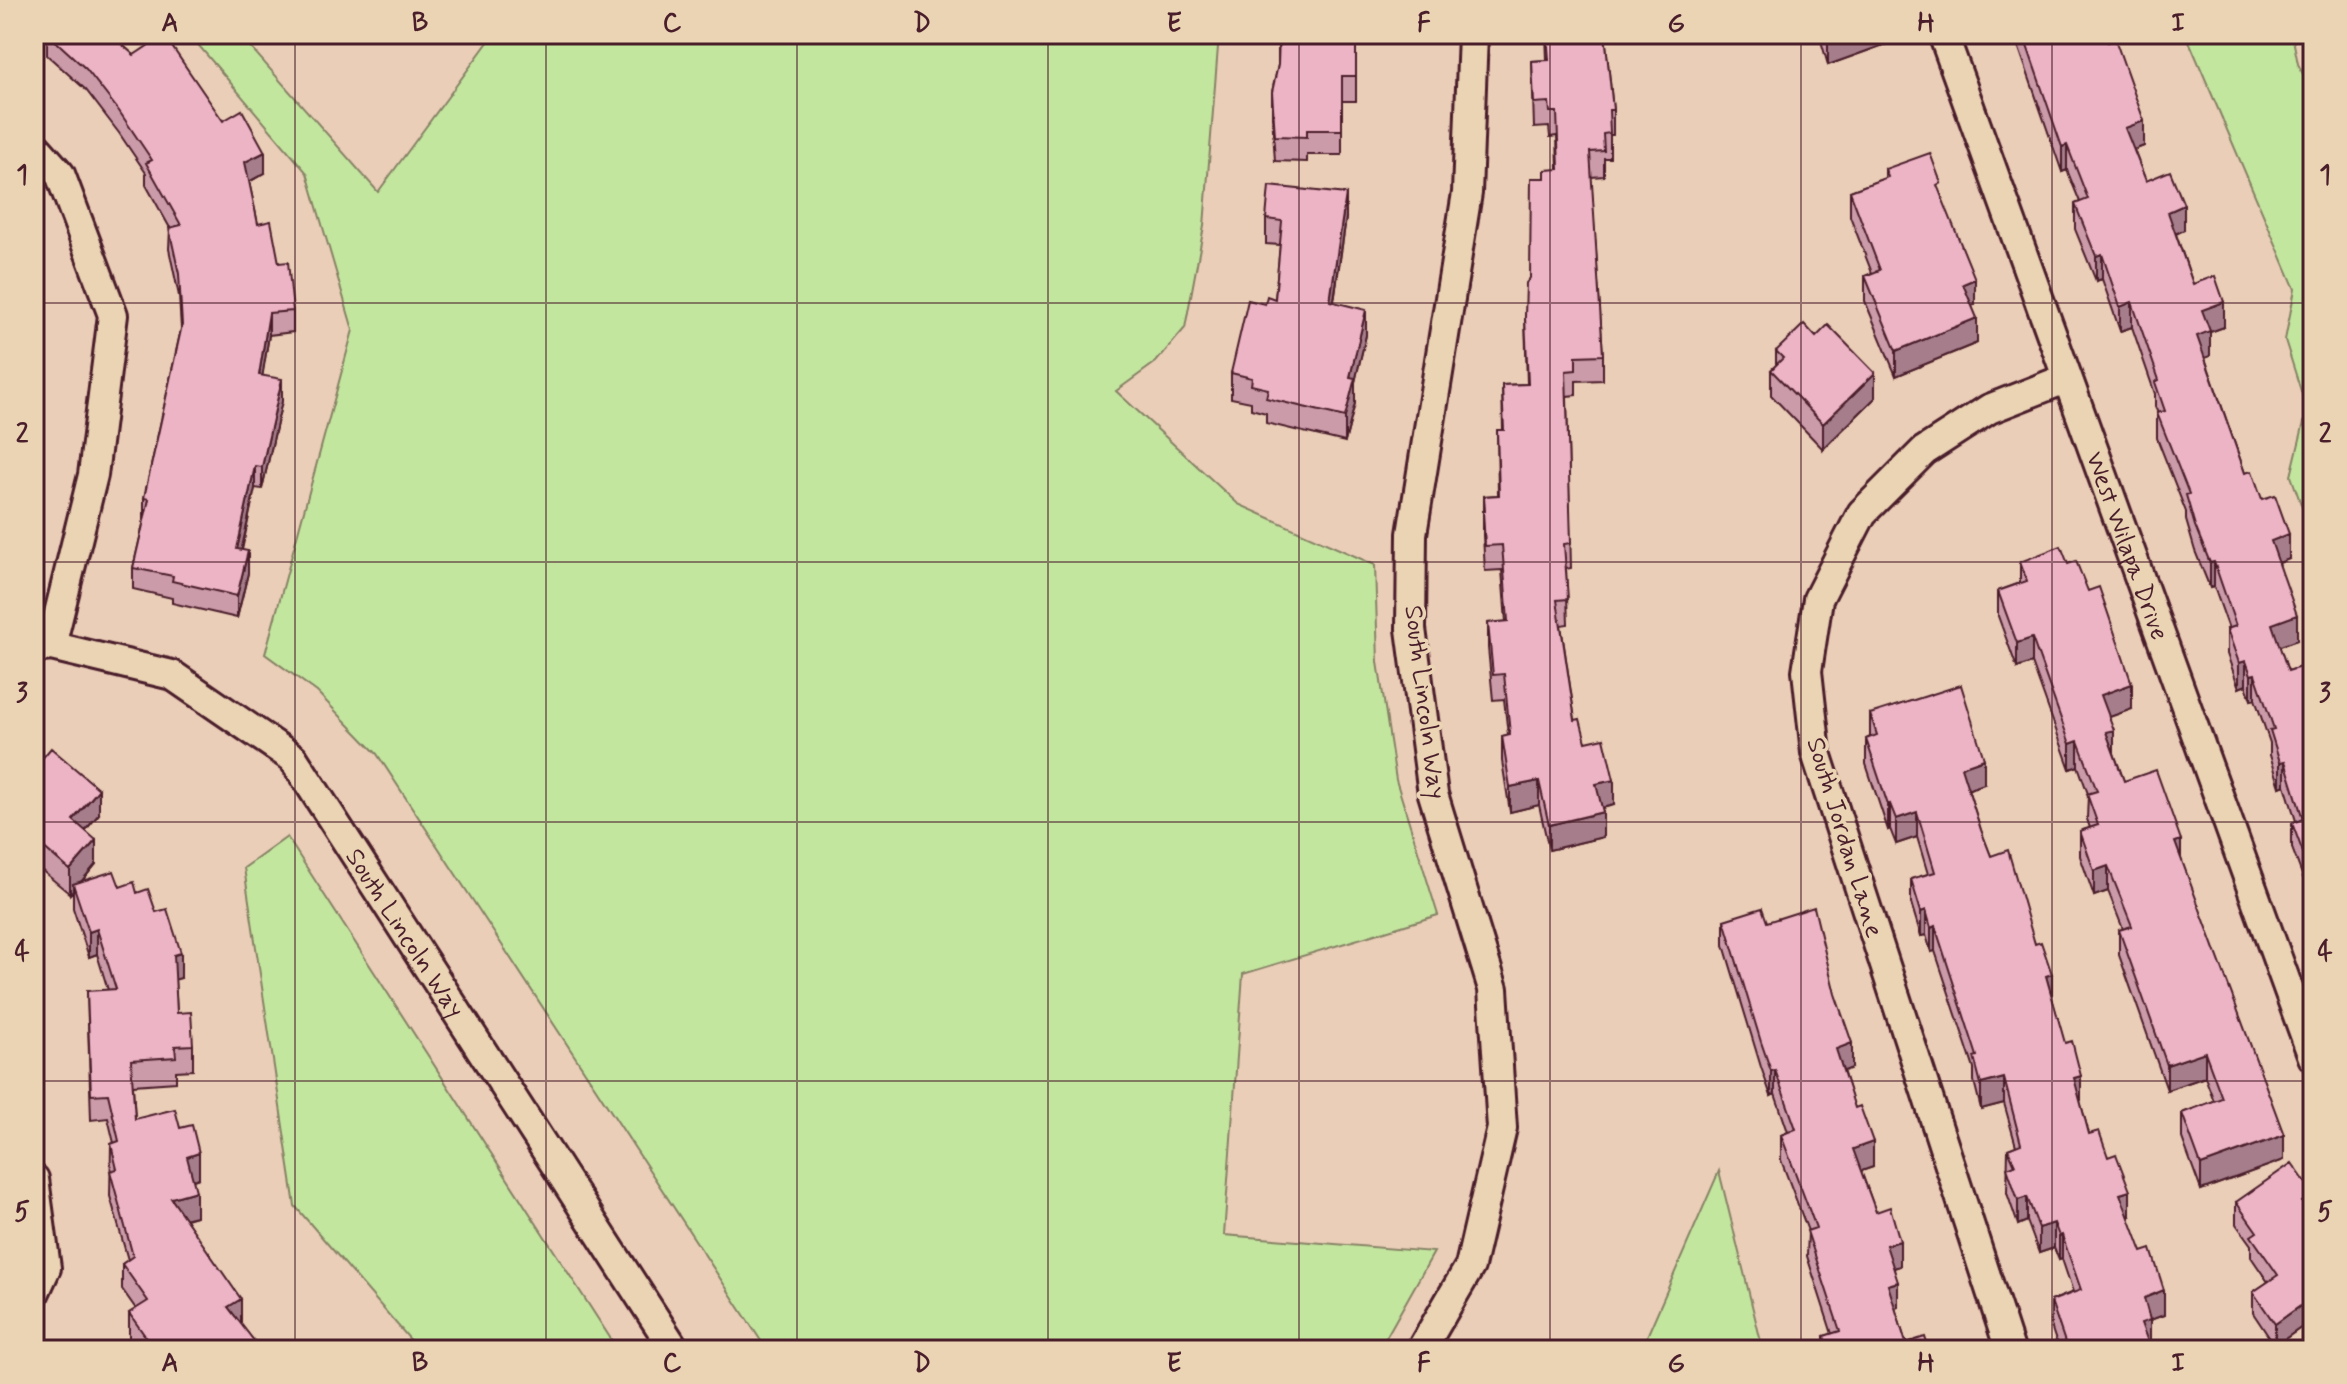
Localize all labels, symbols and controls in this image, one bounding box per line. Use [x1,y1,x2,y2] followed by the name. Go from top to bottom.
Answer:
[161,7,179,41] text: A
[412,7,428,41] text: B
[663,7,682,41] text: C
[913,7,931,41] text: D
[1166,7,1182,41] text: E
[1417,7,1431,41] text: F
[1667,7,1685,41] text: G
[1918,7,1935,41] text: H
[2171,7,2185,41] text: I
[16,159,28,193] text: 1
[2319,159,2331,193] text: 1
[16,418,29,452] text: 2
[2319,418,2332,452] text: 2
[2076,447,2176,645] street label: West Wilapa Drive
[1395,603,1453,801] street label: South Lincoln Way
[16,677,28,711] text: 3
[2319,677,2331,711] text: 3
[1797,733,1891,942] street label: South Jordan Lane
[337,842,471,1025] street label: South Lincoln Way
[14,936,30,970] text: 4
[2317,936,2333,970] text: 4
[14,1196,30,1230] text: 5
[2317,1196,2333,1230] text: 5
[161,1347,179,1381] text: A
[412,1347,428,1381] text: B
[663,1347,682,1381] text: C
[913,1347,931,1381] text: D
[1166,1347,1182,1381] text: E
[1417,1347,1431,1381] text: F
[1667,1347,1685,1381] text: G
[1918,1347,1935,1381] text: H
[2171,1347,2185,1381] text: I

